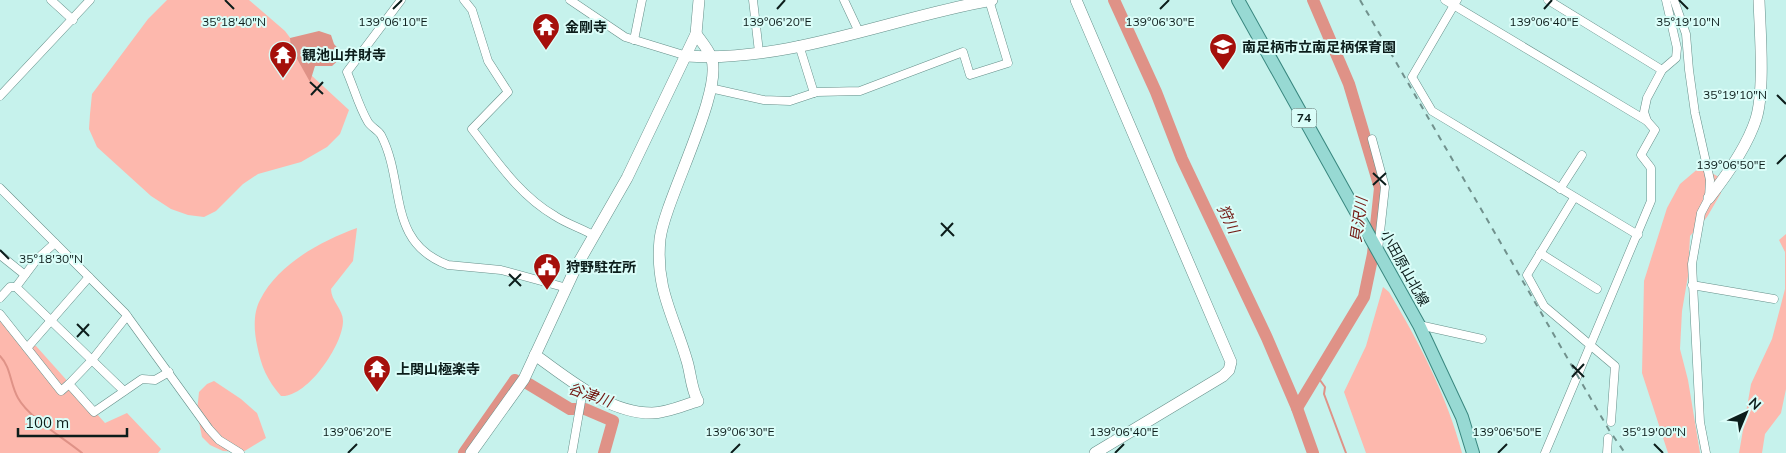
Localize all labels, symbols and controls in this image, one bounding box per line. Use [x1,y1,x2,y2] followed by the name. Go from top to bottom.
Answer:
[531,12,561,51] temple icon: 金剛寺
[202,14,266,29] text: 35°18'40"N
[358,14,428,29] text: 139°06'10"E
[742,14,812,29] text: 139°06'20"E
[1125,14,1195,29] text: 139°06'30"E
[1509,14,1579,29] text: 139°06'40"E
[1656,14,1720,29] text: 35°19'10"N
[565,18,607,36] place label: 金剛寺
[1208,32,1238,71] school or university icon: 南足柄市立南足柄保育園
[1242,38,1396,56] place label: 南足柄市立南足柄保育園
[268,40,298,79] temple icon: 観池山弁財寺
[302,46,386,64] place label: 観池山弁財寺
[1703,87,1767,102] text: 35°19'10"N
[1292,109,1316,128] road number: 74
[1696,157,1766,172] text: 139°06'50"E
[1346,194,1371,244] water label: 貝沢川
[1213,201,1244,238] water label: 狩川
[1377,227,1433,309] street label: 小田原山北線
[19,251,83,266] text: 35°18'30"N
[532,252,562,291] public building icon: 狩野駐在所
[566,258,636,276] place label: 狩野駐在所
[362,354,392,393] temple icon: 上関山極楽寺
[396,360,480,378] place label: 上関山極楽寺
[566,378,616,411] water label: 谷津川
[1721,388,1771,438] north arrow
[1745,394,1765,414] text: N
[18,406,126,438] scale bar
[25,413,69,432] text: 100 m
[322,424,392,439] text: 139°06'20"E
[705,424,775,439] text: 139°06'30"E
[1089,424,1159,439] text: 139°06'40"E
[1472,424,1542,439] text: 139°06'50"E
[1622,424,1686,439] text: 35°19'00"N

